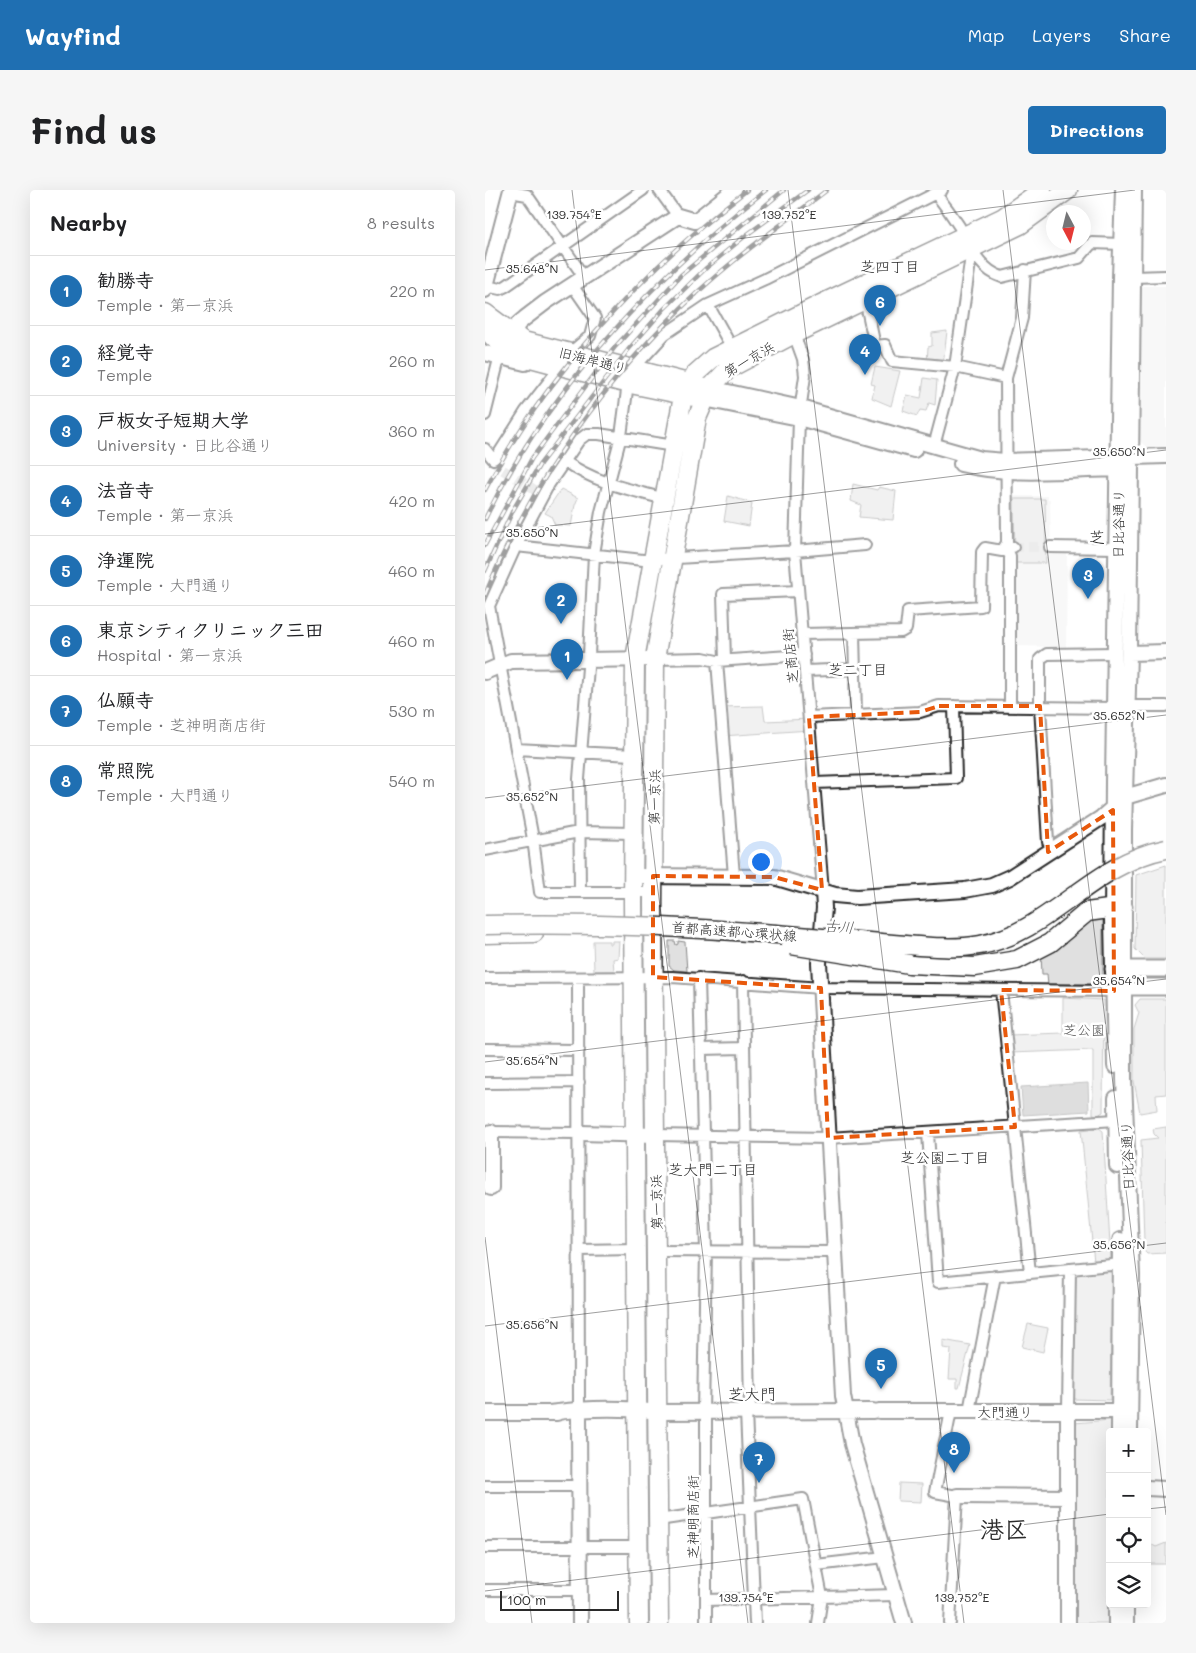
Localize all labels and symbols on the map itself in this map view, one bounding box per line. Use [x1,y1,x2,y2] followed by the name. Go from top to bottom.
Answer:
[1046,205,1091,250] north arrow
[546,206,602,222] text: 139.754°E
[762,206,817,222] text: 139.752°E
[860,256,920,276] district label: 芝四丁目
[506,260,558,276] text: 35.648°N
[864,285,896,326] pin: 6
[849,334,881,375] pin: 4
[720,337,778,381] street label: 第一京浜
[557,342,629,378] street label: 旧海岸通り
[1093,443,1145,459] text: 35.650°N
[1108,489,1128,559] street label: 日比谷通り
[506,524,558,540] text: 35.650°N
[1089,526,1105,547] district label: 芝
[1072,558,1104,599] pin: 3
[545,583,577,624] pin: 2
[778,627,802,685] street label: 芝商店街
[551,639,583,680] pin: 1
[828,659,888,679] district label: 芝二丁目
[1093,707,1145,723] text: 35.652°N
[644,769,664,825] street label: 第一京浜
[506,788,558,804] text: 35.652°N
[748,849,774,875] your location
[823,915,855,937] water label: 古川
[670,917,798,945] street label: 首都高速都心環状線
[1093,972,1145,988] text: 35.654°N
[1063,1020,1105,1039] park label: 芝公園
[506,1052,558,1068] text: 35.654°N
[1116,1121,1138,1191] street label: 日比谷通り
[900,1147,990,1167] district label: 芝公園二丁目
[668,1159,758,1179] district label: 芝大門二丁目
[646,1174,666,1230] street label: 第一京浜
[1093,1236,1145,1252] text: 35.656°N
[506,1316,558,1332] text: 35.656°N
[865,1348,897,1389] pin: 5
[728,1383,776,1404] district label: 芝大門
[977,1402,1033,1421] street label: 大門通り
[938,1432,970,1473] pin: 8
[743,1442,775,1483] pin: 7
[683,1475,702,1559] street label: 芝神明商店街
[980,1513,1028,1544] district label: 港区
[500,1588,619,1611] scale bar
[718,1589,774,1605] text: 139.754°E
[935,1589,990,1605] text: 139.752°E

